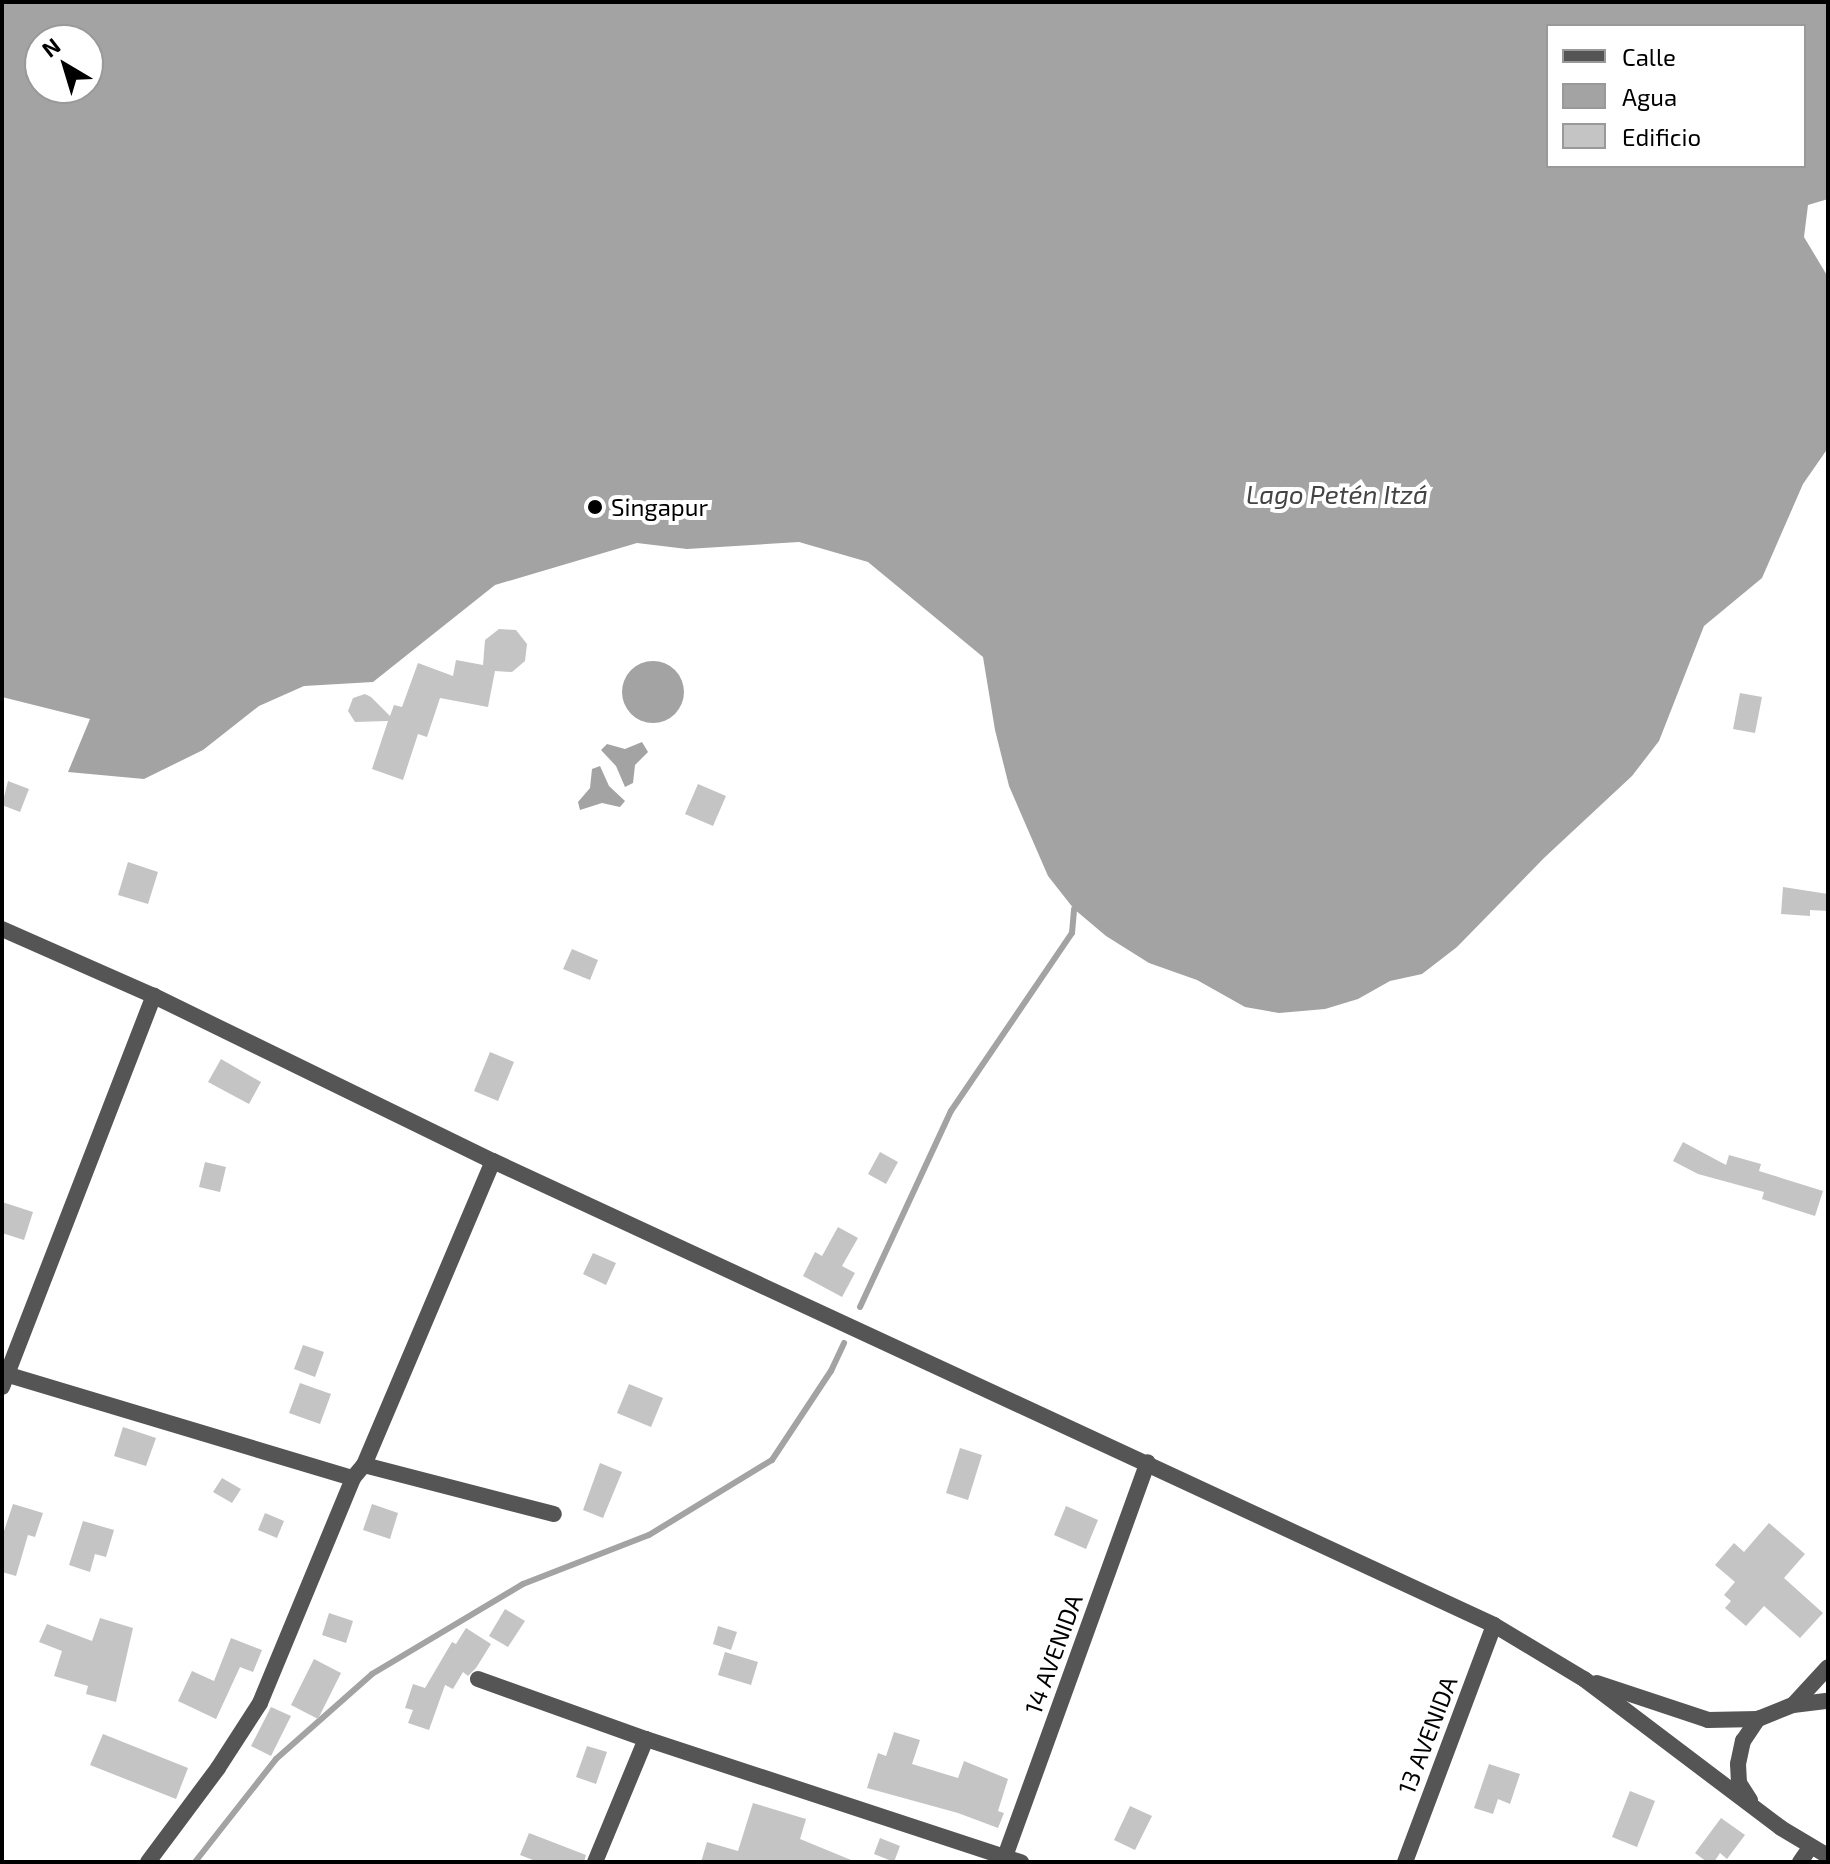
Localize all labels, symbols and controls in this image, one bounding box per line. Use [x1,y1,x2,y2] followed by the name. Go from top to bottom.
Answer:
[24,24,104,104] north arrow
[1546,24,1806,168] legend
[36,32,65,62] text: N
[1622,42,1676,71] text: Calle
[1622,82,1677,111] text: Agua
[1622,122,1701,151] text: Edificio
[1246,478,1428,510] water label: Lago Petén Itzá
[611,493,708,521] place label: Singapur
[586,498,604,516] marker: Singapur
[1018,1590,1088,1718] street label: 14 AVENIDA
[1391,1672,1463,1798] street label: 13 AVENIDA

